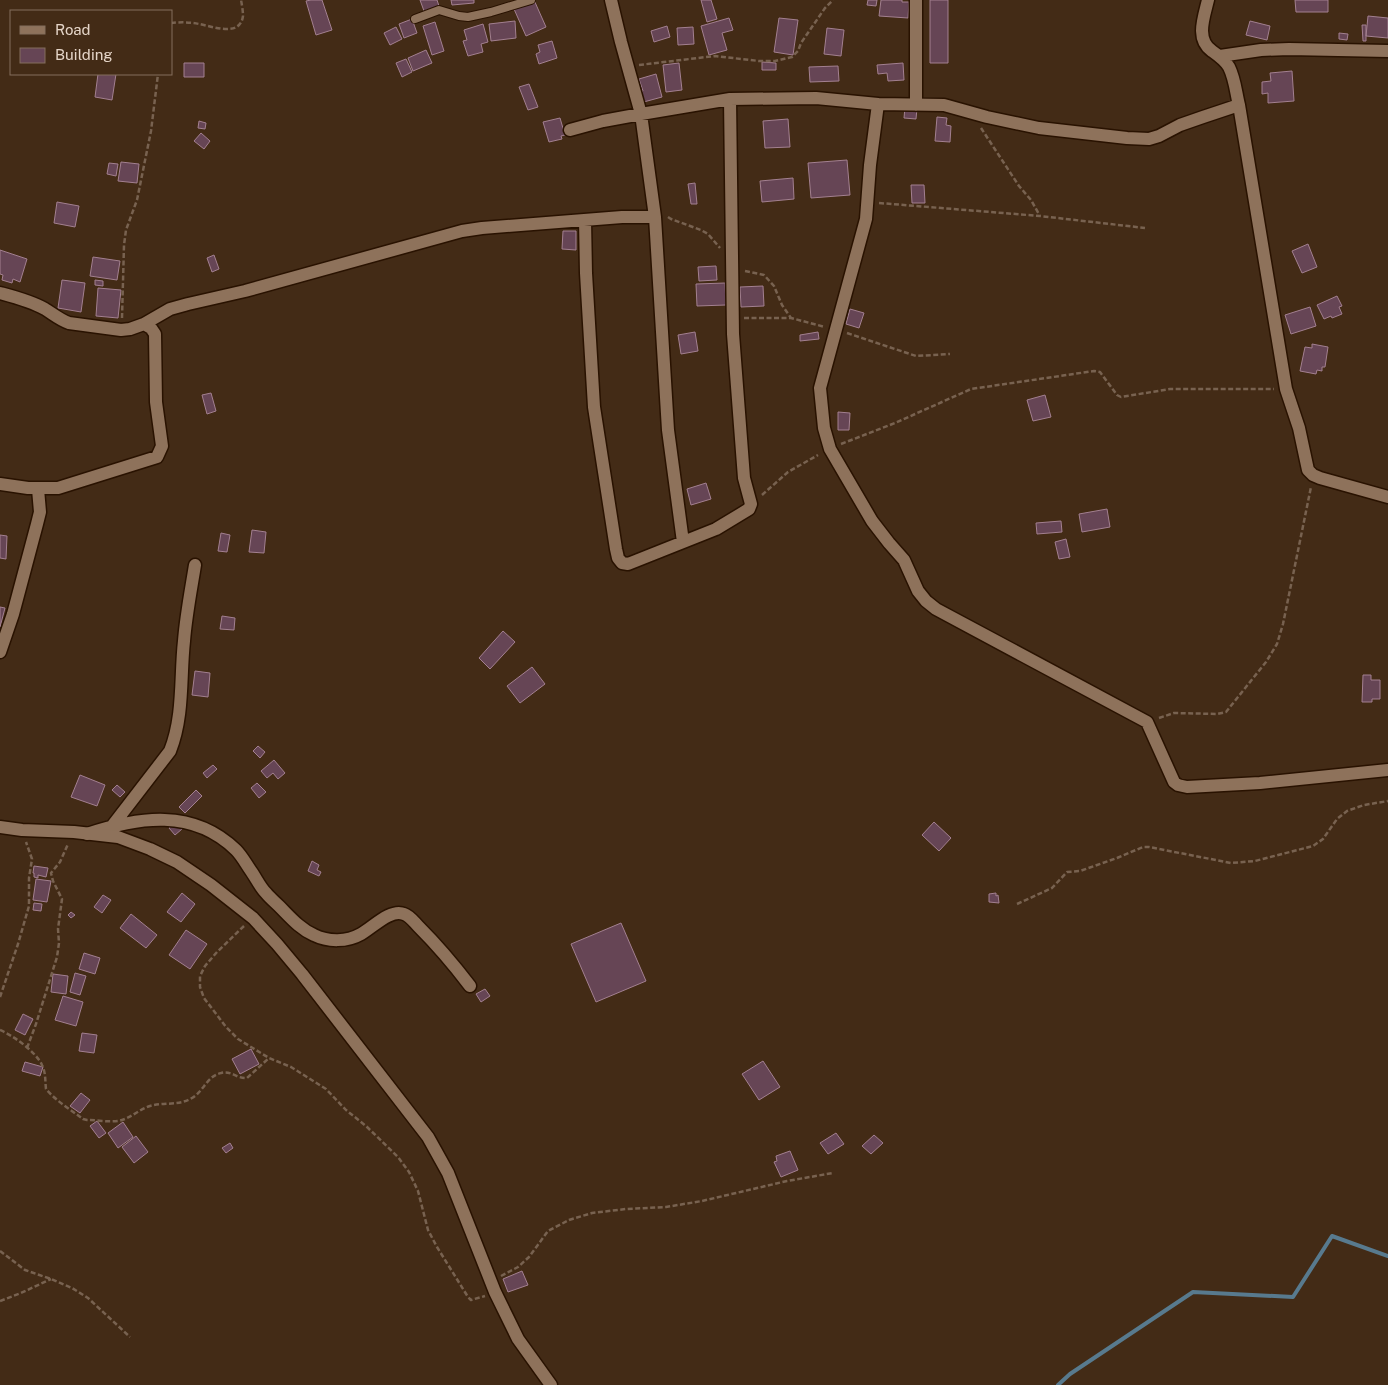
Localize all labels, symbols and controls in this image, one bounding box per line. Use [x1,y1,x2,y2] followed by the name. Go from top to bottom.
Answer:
[10,10,172,75] legend
[55,21,91,38] text: Road
[55,46,113,63] text: Building

